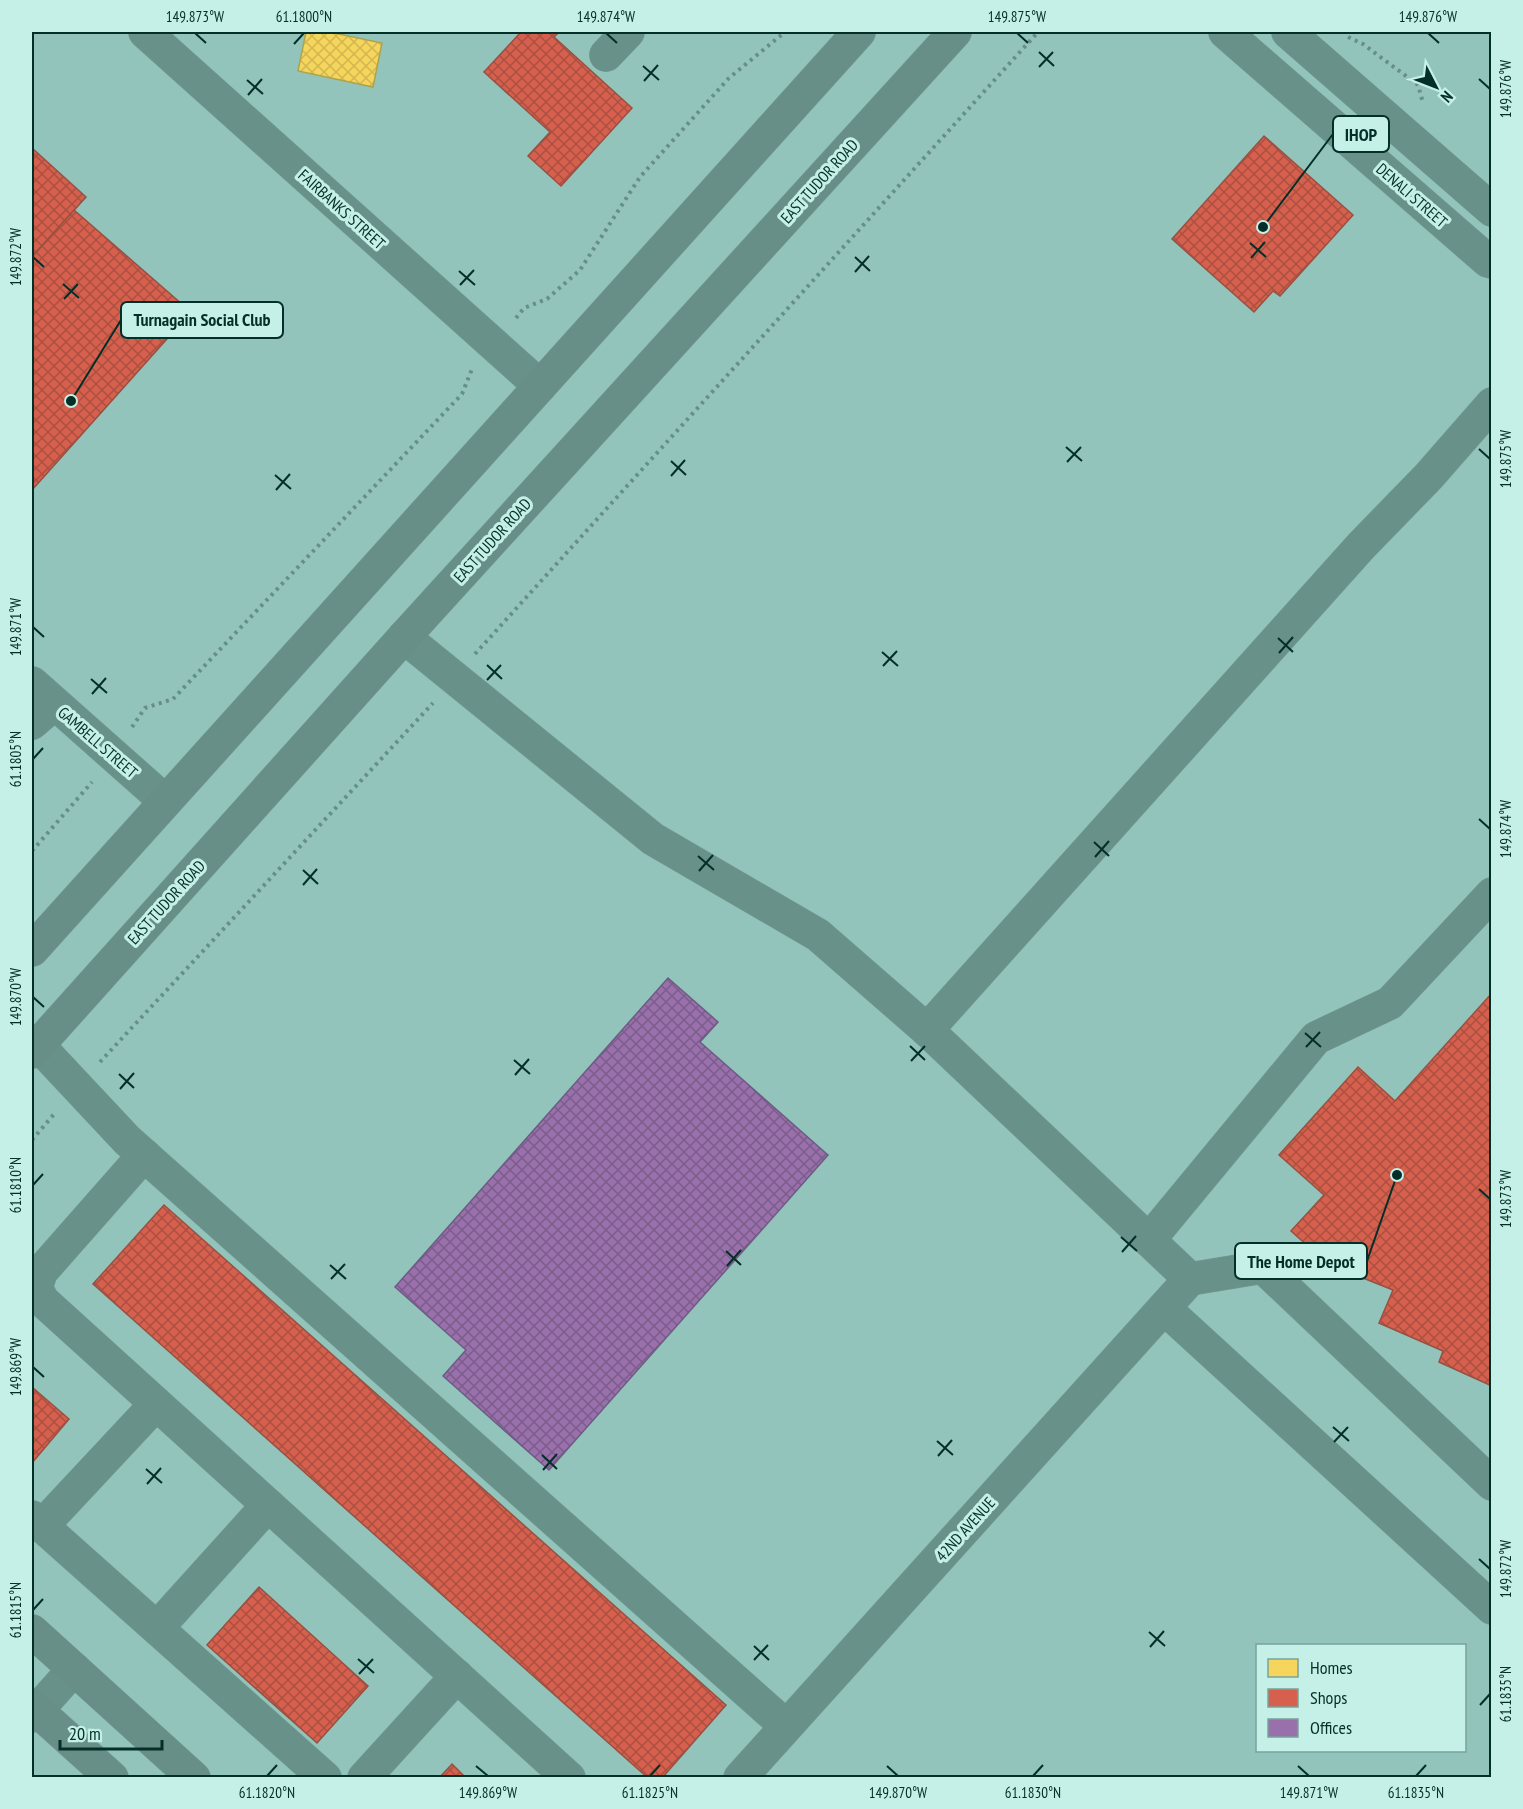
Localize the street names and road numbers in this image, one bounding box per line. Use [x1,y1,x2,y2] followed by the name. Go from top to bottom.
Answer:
[776,135,862,227] street label: EAST TUDOR ROAD
[1372,159,1452,231] street label: DENALI STREET
[294,165,390,253] street label: FAIRBANKS STREET
[449,494,535,586] street label: EAST TUDOR ROAD
[54,702,142,782] street label: GAMBELL STREET
[123,856,209,948] street label: EAST TUDOR ROAD
[931,1493,999,1565] street label: 42ND AVENUE

